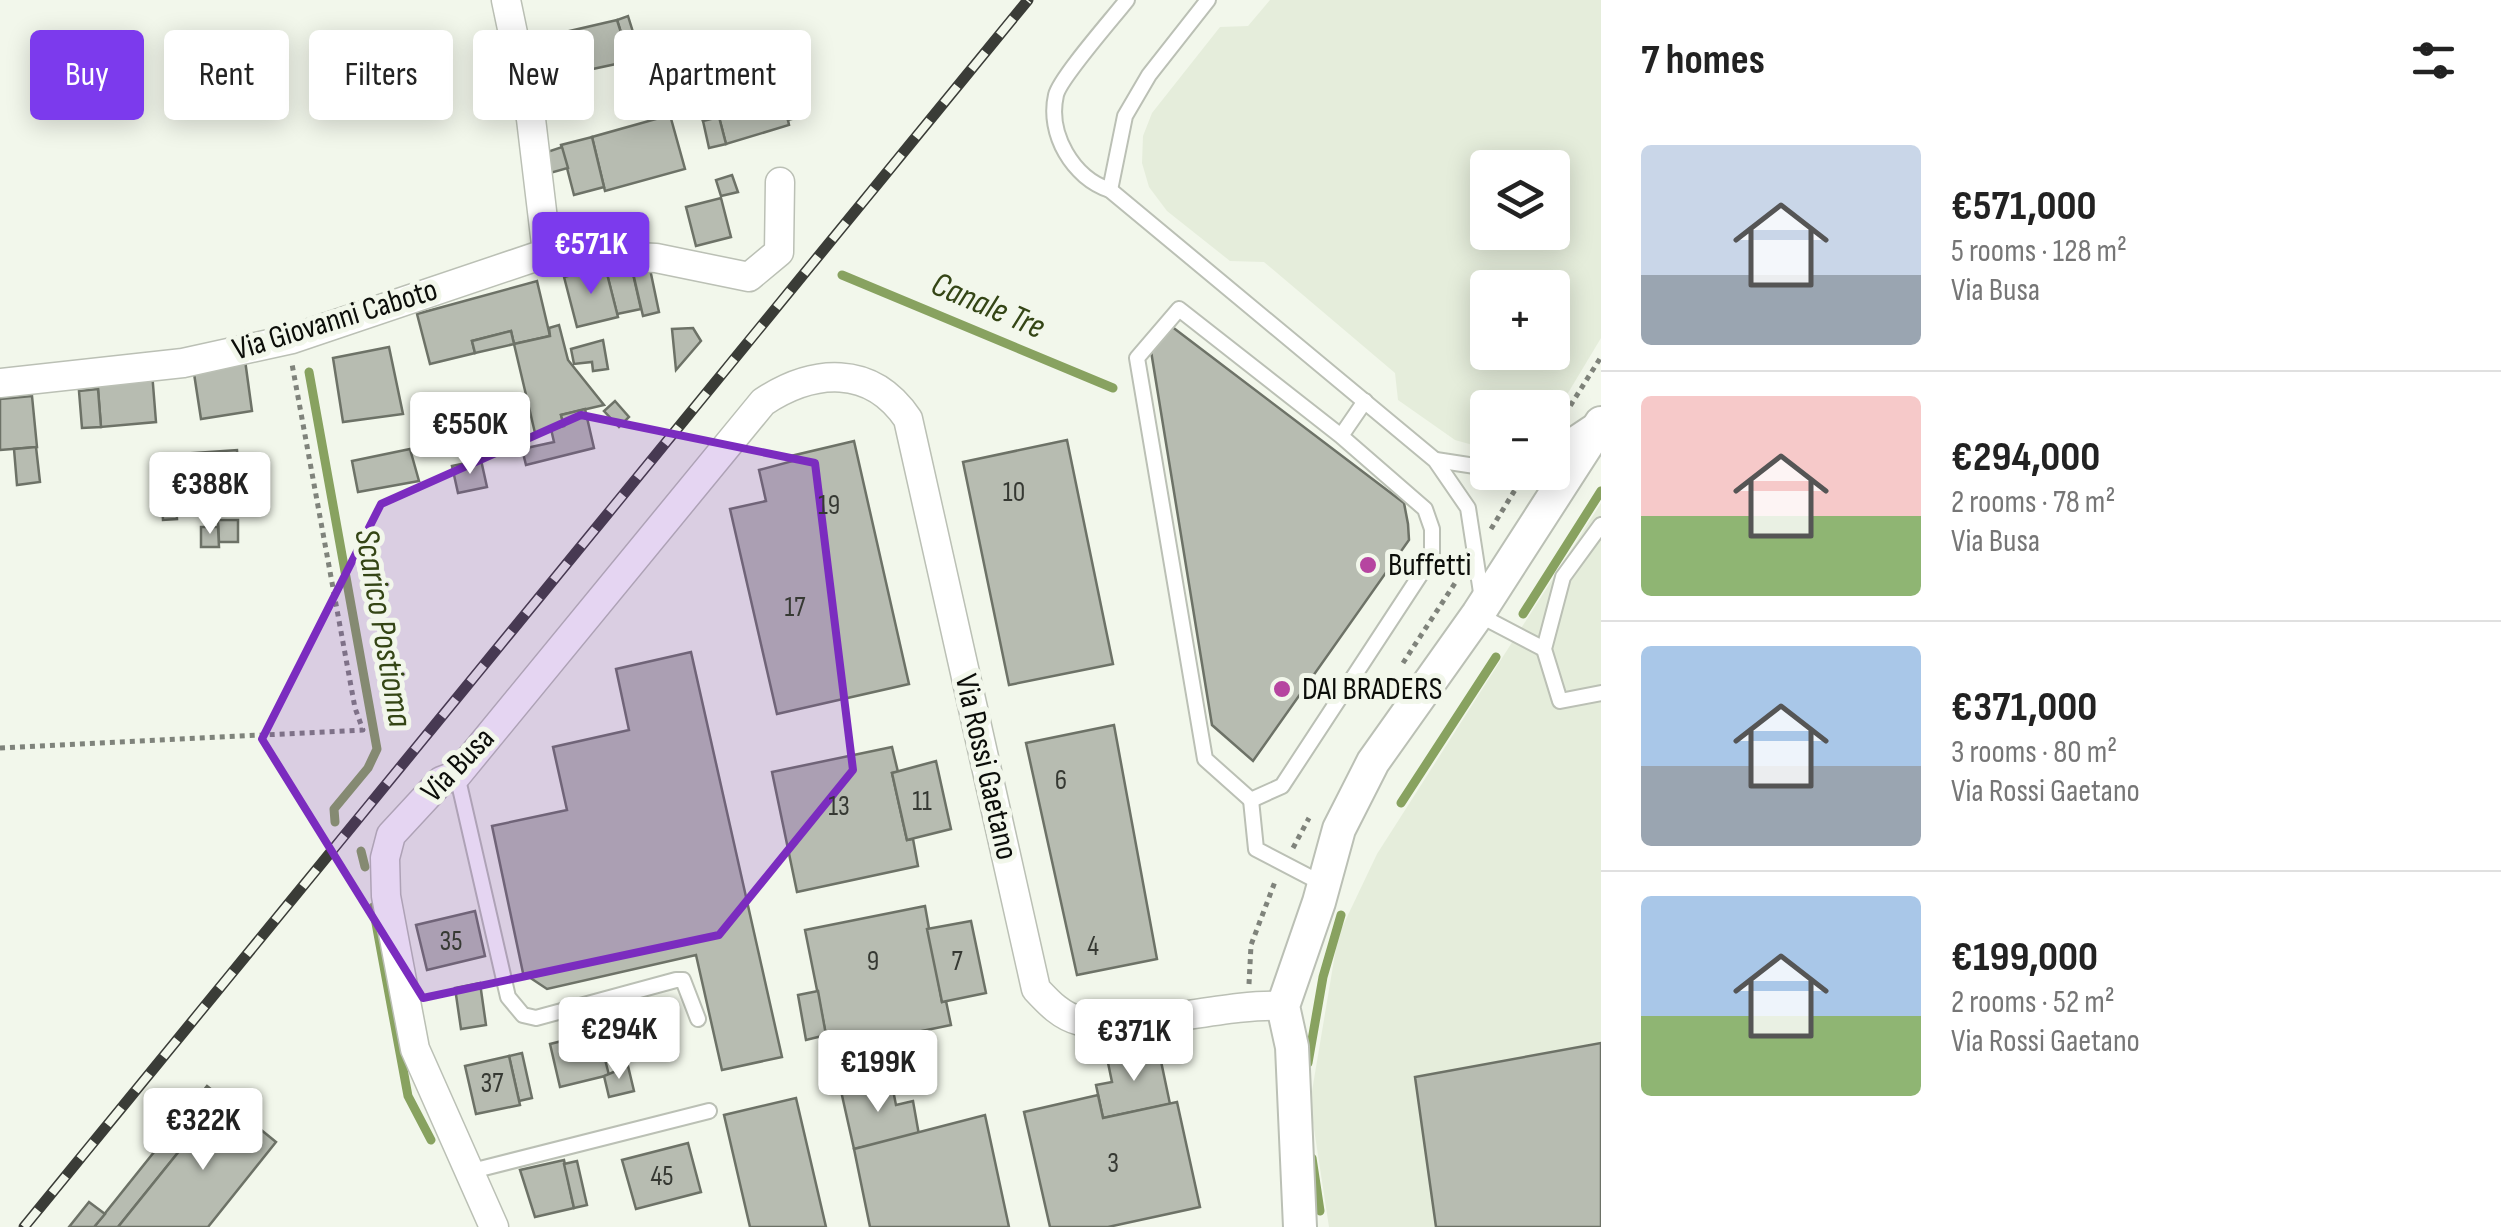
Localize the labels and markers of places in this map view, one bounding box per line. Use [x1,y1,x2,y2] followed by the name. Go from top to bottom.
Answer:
[521,212,661,297] pin: €571K
[400,392,540,477] pin: €550K
[140,452,280,537] pin: €388K
[1388,546,1472,585] place label: Buffetti
[1357,554,1379,576] marker: Buffetti
[1302,670,1442,709] place label: DAI BRADERS
[1271,678,1293,700] marker: DAI BRADERS
[549,997,689,1082] pin: €294K
[1064,999,1204,1084] pin: €371K
[808,1030,948,1115] pin: €199K
[133,1088,273,1173] pin: €322K

